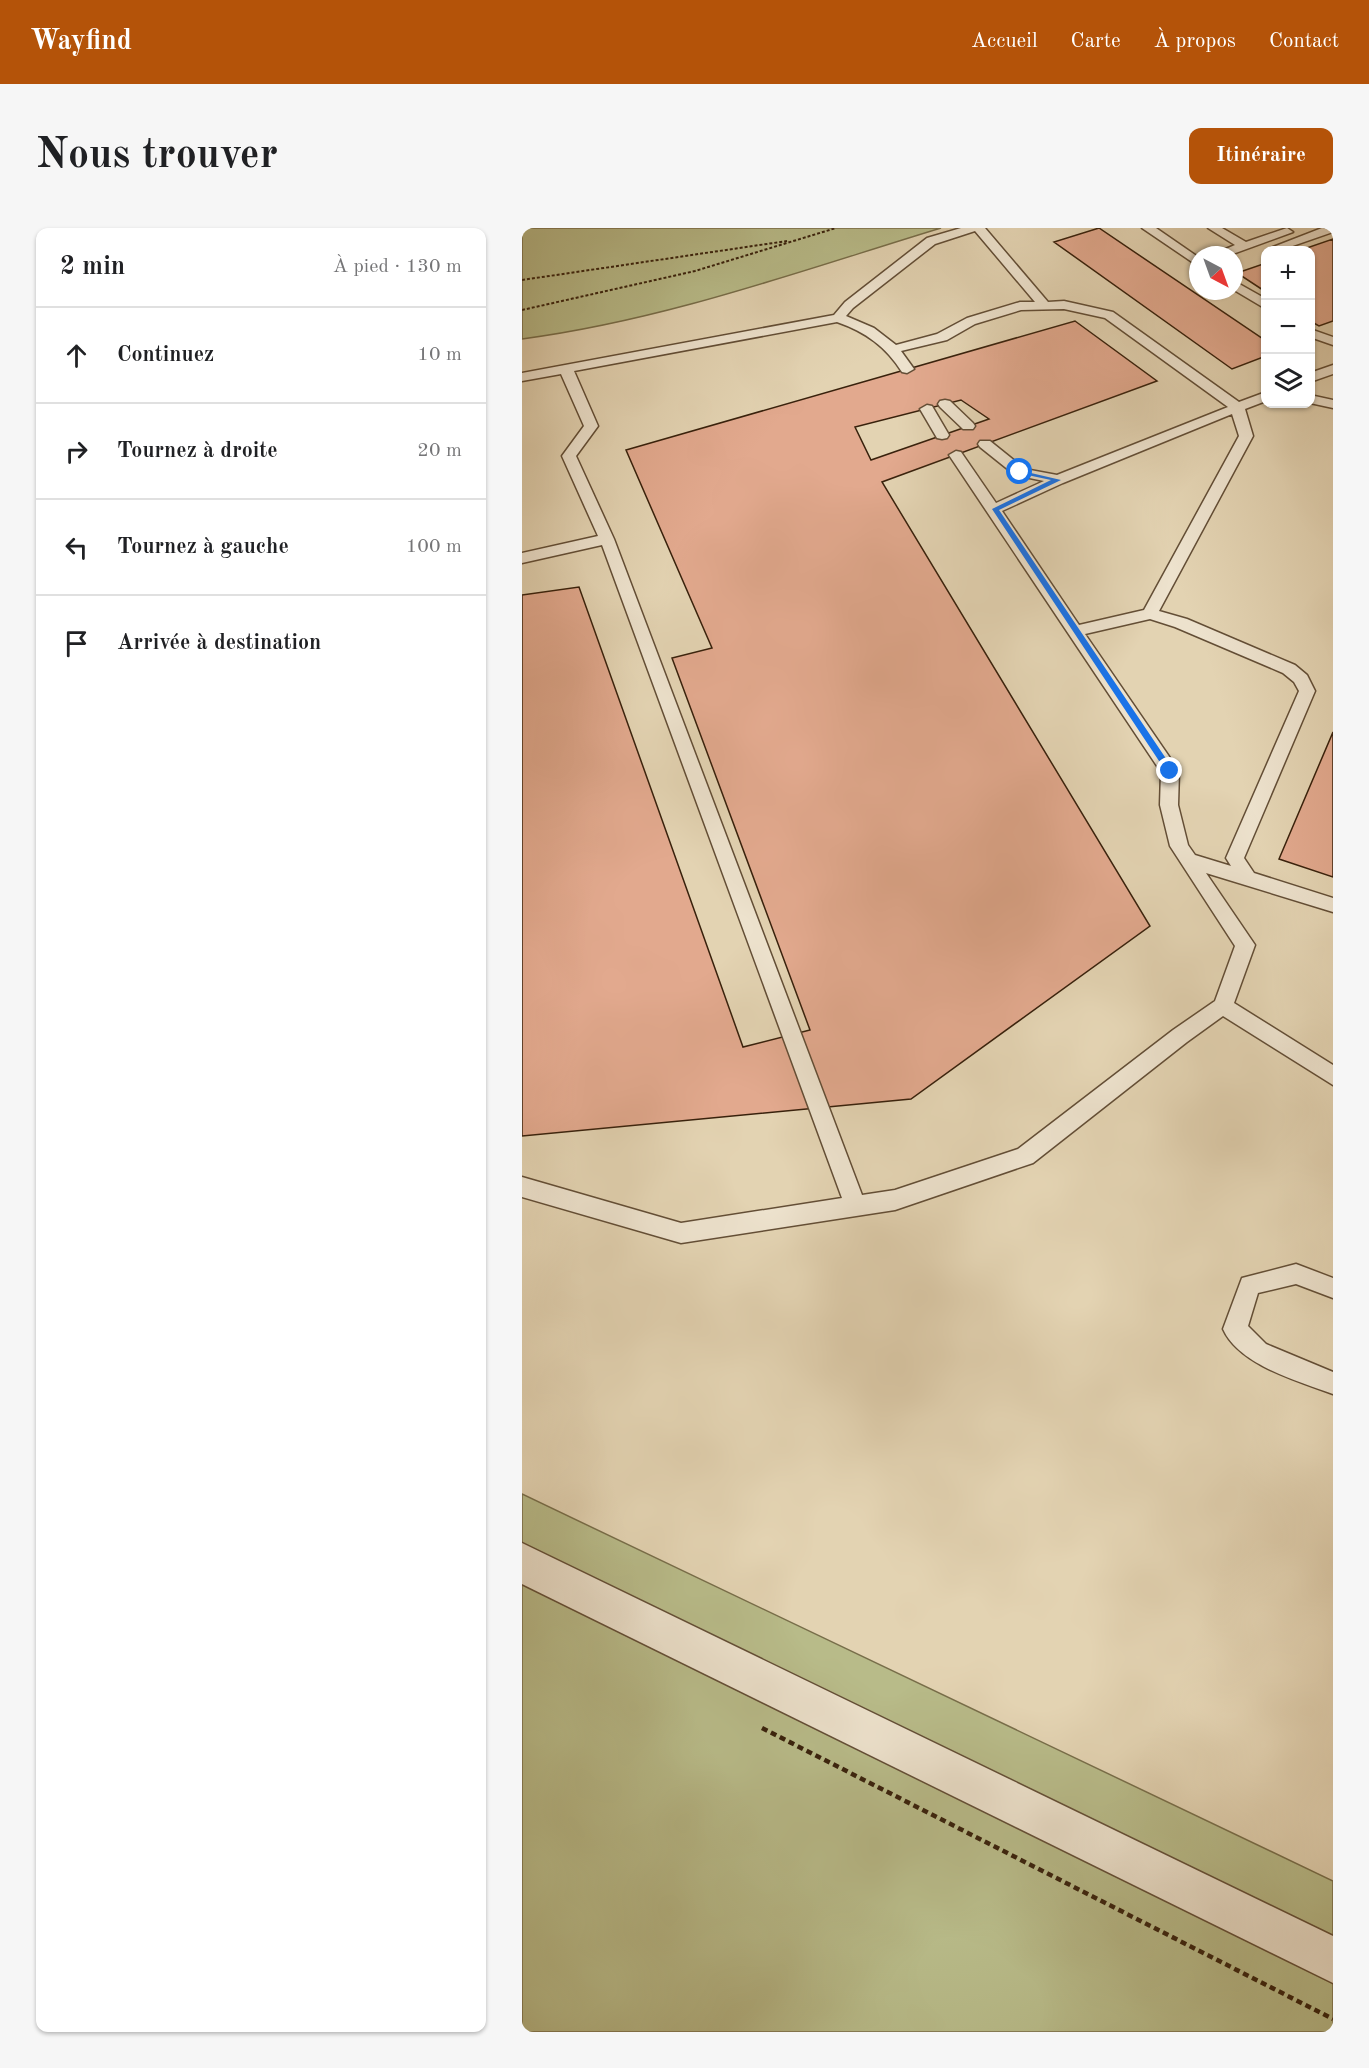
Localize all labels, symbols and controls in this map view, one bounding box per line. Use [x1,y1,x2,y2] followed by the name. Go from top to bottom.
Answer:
[30,28,132,56] text: Wayfind
[971,31,1038,52] text: Accueil
[1071,31,1121,52] text: Carte
[1154,31,1236,52] text: À propos
[1269,31,1339,52] text: Contact
[1189,128,1333,184] button: Itinéraire
[36,135,278,177] text: Nous trouver
[1189,246,1243,300] north arrow
[1261,246,1315,408] map controls
[1261,246,1315,300] button: +
[60,254,125,280] text: 2 min
[333,257,462,277] text: À pied · 130 m
[1261,300,1315,354] button: −
[60,339,93,372] icon: ahead
[117,344,214,366] text: Continuez
[417,345,462,365] text: 10 m
[1261,354,1315,408] button: layers
[60,435,93,468] icon: right
[117,440,278,462] text: Tournez à droite
[417,441,462,461] text: 20 m
[1006,458,1032,484] route start
[60,531,93,564] icon: left
[117,536,289,558] text: Tournez à gauche
[406,537,462,557] text: 100 m
[60,627,93,660] icon: arrive
[117,632,321,654] text: Arrivée à destination
[1156,757,1182,783] route end

